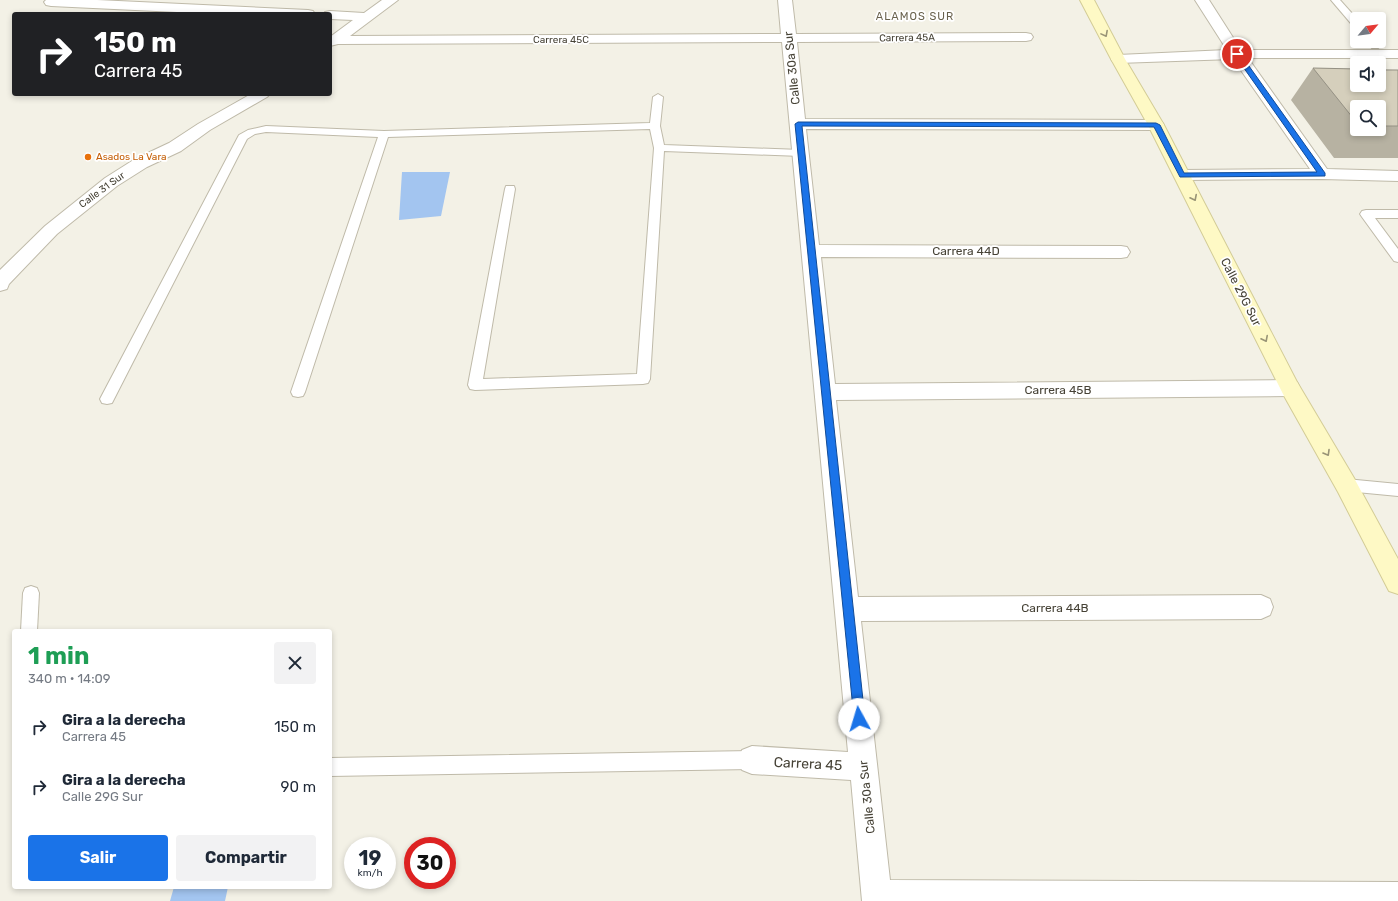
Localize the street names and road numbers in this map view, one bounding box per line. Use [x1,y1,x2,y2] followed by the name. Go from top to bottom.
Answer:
[781,30,803,105] street label: Calle 30a Sur
[879,32,935,44] street label: Carrera 45A
[533,34,589,46] street label: Carrera 45C
[77,169,127,211] street label: Calle 31 Sur
[932,244,1000,258] street label: Carrera 44D
[1218,256,1264,329] street label: Calle 29G Sur
[1025,383,1091,397] street label: Carrera 45B
[1021,601,1089,615] street label: Carrera 44B
[773,754,843,774] street label: Carrera 45
[856,759,878,834] street label: Calle 30a Sur

